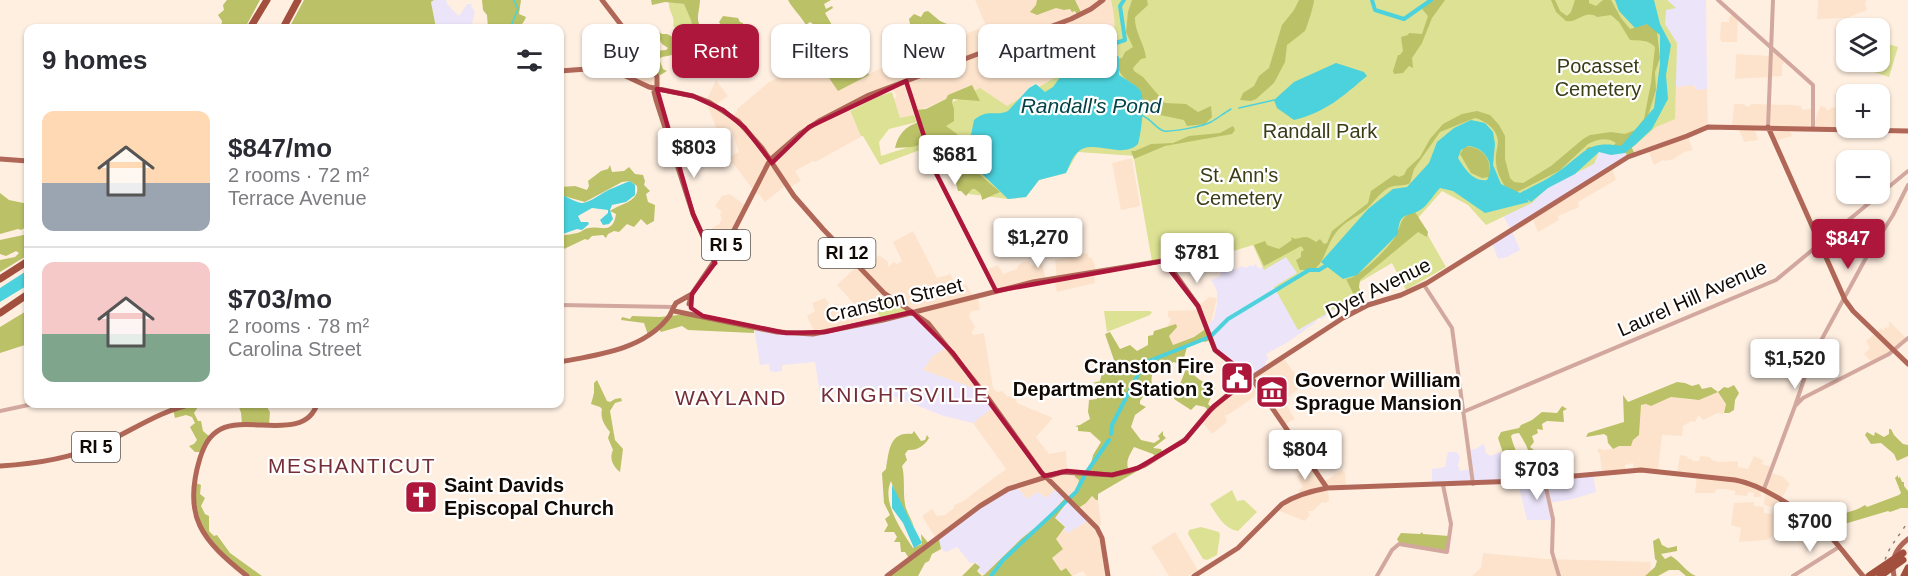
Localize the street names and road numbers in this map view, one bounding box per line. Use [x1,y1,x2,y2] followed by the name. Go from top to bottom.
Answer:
[702,230,750,260] road number: RI 5
[818,238,876,268] road number: RI 12
[1322,253,1434,323] street label: Dyer Avenue
[1614,255,1770,341] street label: Laurel Hill Avenue
[823,273,965,326] street label: Cranston Street
[72,432,120,462] road number: RI 5

